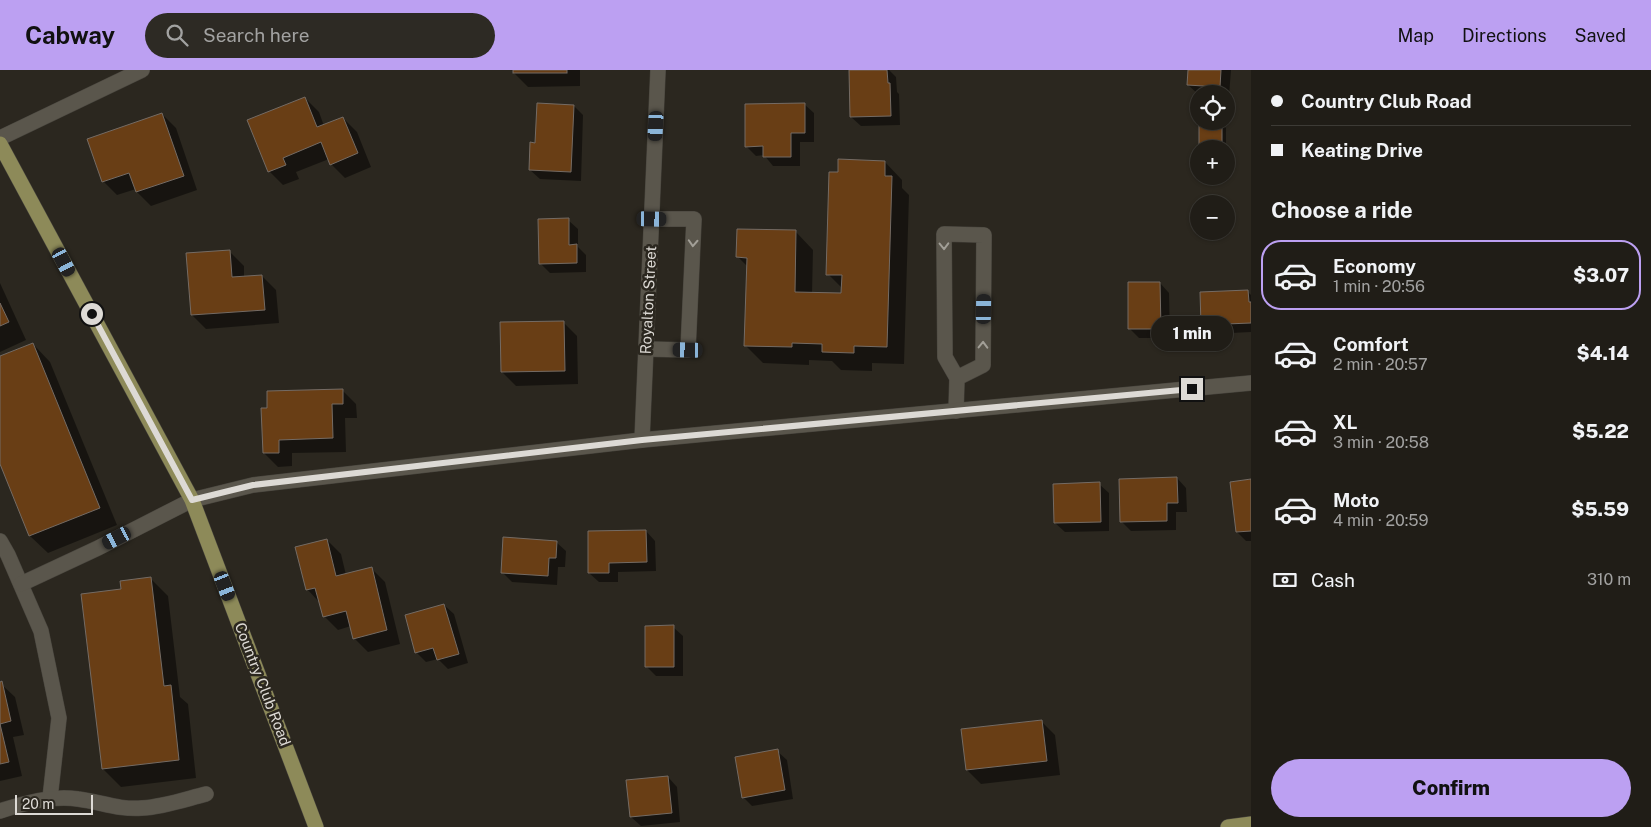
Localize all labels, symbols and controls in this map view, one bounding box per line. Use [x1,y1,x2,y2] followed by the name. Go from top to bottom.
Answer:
[145,13,495,58] search box
[25,21,115,49] text: Cabway
[163,21,191,49] icon: search
[203,24,310,46] text: Search here
[1397,25,1434,46] text: Map
[1462,25,1547,46] text: Directions
[1575,25,1626,46] text: Saved
[1190,85,1235,240] map controls
[1190,85,1235,130] button: locate
[1301,90,1472,112] text: Country Club Road
[647,111,664,141] car
[1301,139,1423,161] text: Keating Drive
[1190,140,1235,185] button: +
[1190,195,1235,240] button: −
[1271,197,1413,223] text: Choose a ride
[636,211,667,227] car
[688,240,698,247] one-way arrow
[939,242,949,250] one-way arrow
[50,245,77,279] car
[637,245,659,355] street label: Royalton Street
[1273,253,1318,298] icon: car
[1333,255,1416,277] text: Economy
[1573,264,1629,286] text: $3.07
[1333,277,1425,296] text: 1 min · 20:56
[976,294,991,324] car
[81,303,103,325] route start
[1151,316,1233,352] callout: 1 min
[1172,324,1212,343] text: 1 min
[1273,331,1318,376] icon: car
[1333,333,1409,355] text: Comfort
[978,341,988,348] one-way arrow
[672,342,703,358] car
[1577,342,1629,364] text: $4.14
[1333,355,1428,374] text: 2 min · 20:57
[1181,378,1203,400] route end
[1273,409,1318,454] icon: car
[1333,411,1358,433] text: XL
[1572,420,1629,442] text: $5.22
[1333,433,1429,452] text: 3 min · 20:58
[1273,487,1318,532] icon: car
[1333,489,1379,511] text: Moto
[1571,498,1629,520] text: $5.59
[1333,511,1429,530] text: 4 min · 20:59
[100,525,133,551] car
[1271,566,1299,594] icon: cash
[212,569,237,603] car
[1311,569,1355,591] text: Cash
[1587,570,1631,589] text: 310 m
[232,620,294,748] street label: Country Club Road
[1271,759,1631,817] button: Confirm
[15,792,92,815] scale bar
[22,796,54,812] text: 20 m

